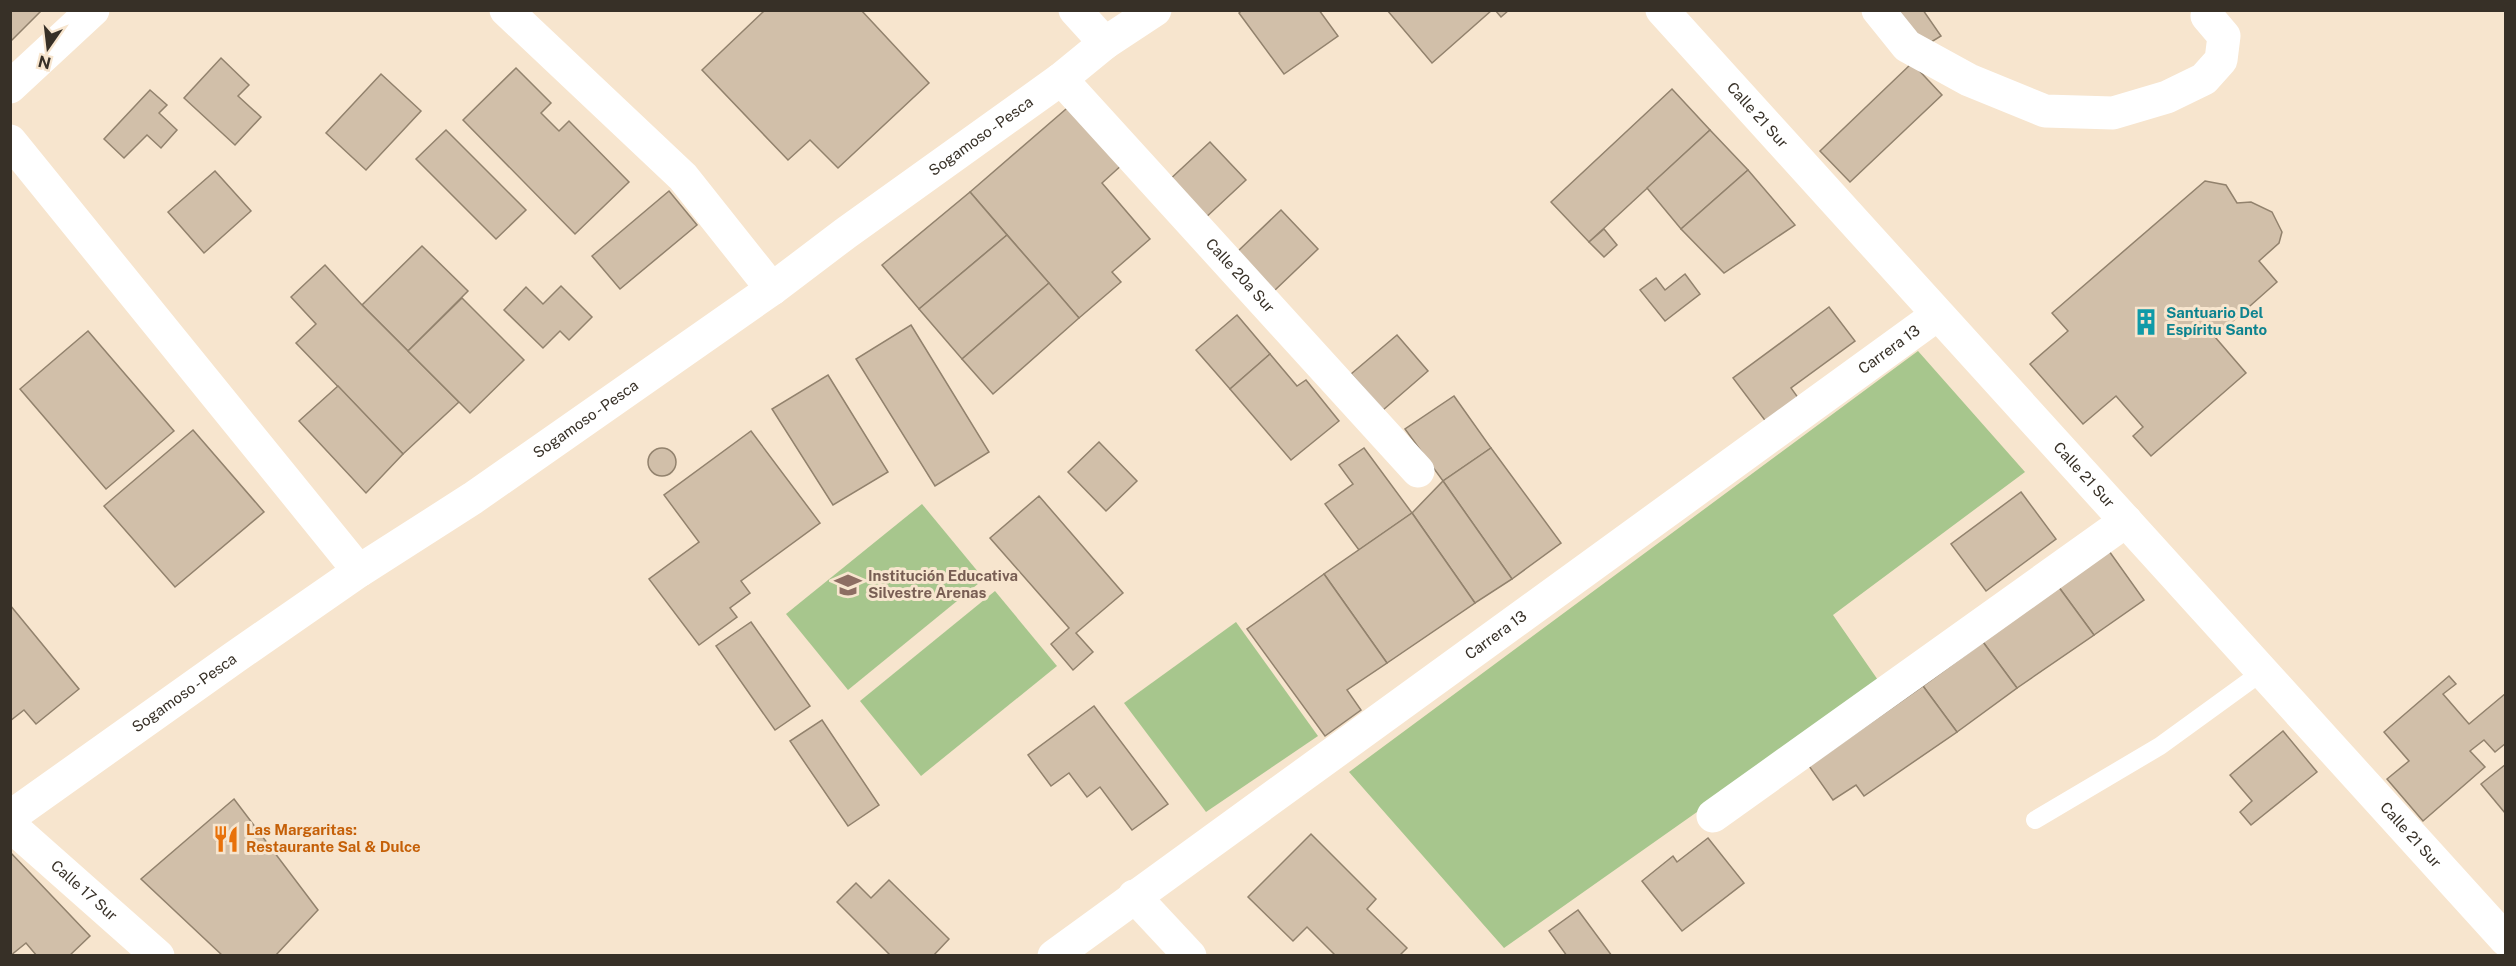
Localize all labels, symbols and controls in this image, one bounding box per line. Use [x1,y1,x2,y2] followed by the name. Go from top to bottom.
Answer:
[18,18,78,78] north arrow
[36,51,53,73] text: N
[1724,79,1792,151] street label: Calle 21 Sur
[925,93,1036,179] street label: Sogamoso - Pesca
[1203,235,1278,316] street label: Calle 20a Sur
[2166,304,2268,338] place label: Santuario Del Espíritu Santo
[2131,307,2161,337] building icon: Santuario Del Espíritu Santo
[1855,321,1923,377] street label: Carrera 13
[530,376,641,461] street label: Sogamoso - Pesca
[2050,438,2119,511] street label: Calle 21 Sur
[868,567,1018,601] place label: Institución Educativa Silvestre Arenas
[833,570,863,600] school or university icon: Institución Educativa Silvestre Arenas
[1462,607,1530,663] street label: Carrera 13
[129,650,240,735] street label: Sogamoso - Pesca
[2377,798,2445,871] street label: Calle 21 Sur
[246,821,421,855] place label: Las Margaritas: Restaurante Sal & Dulce
[211,824,241,854] restaurant icon: Las Margaritas: Restaurante Sal & Dulce
[48,856,121,924] street label: Calle 17 Sur

